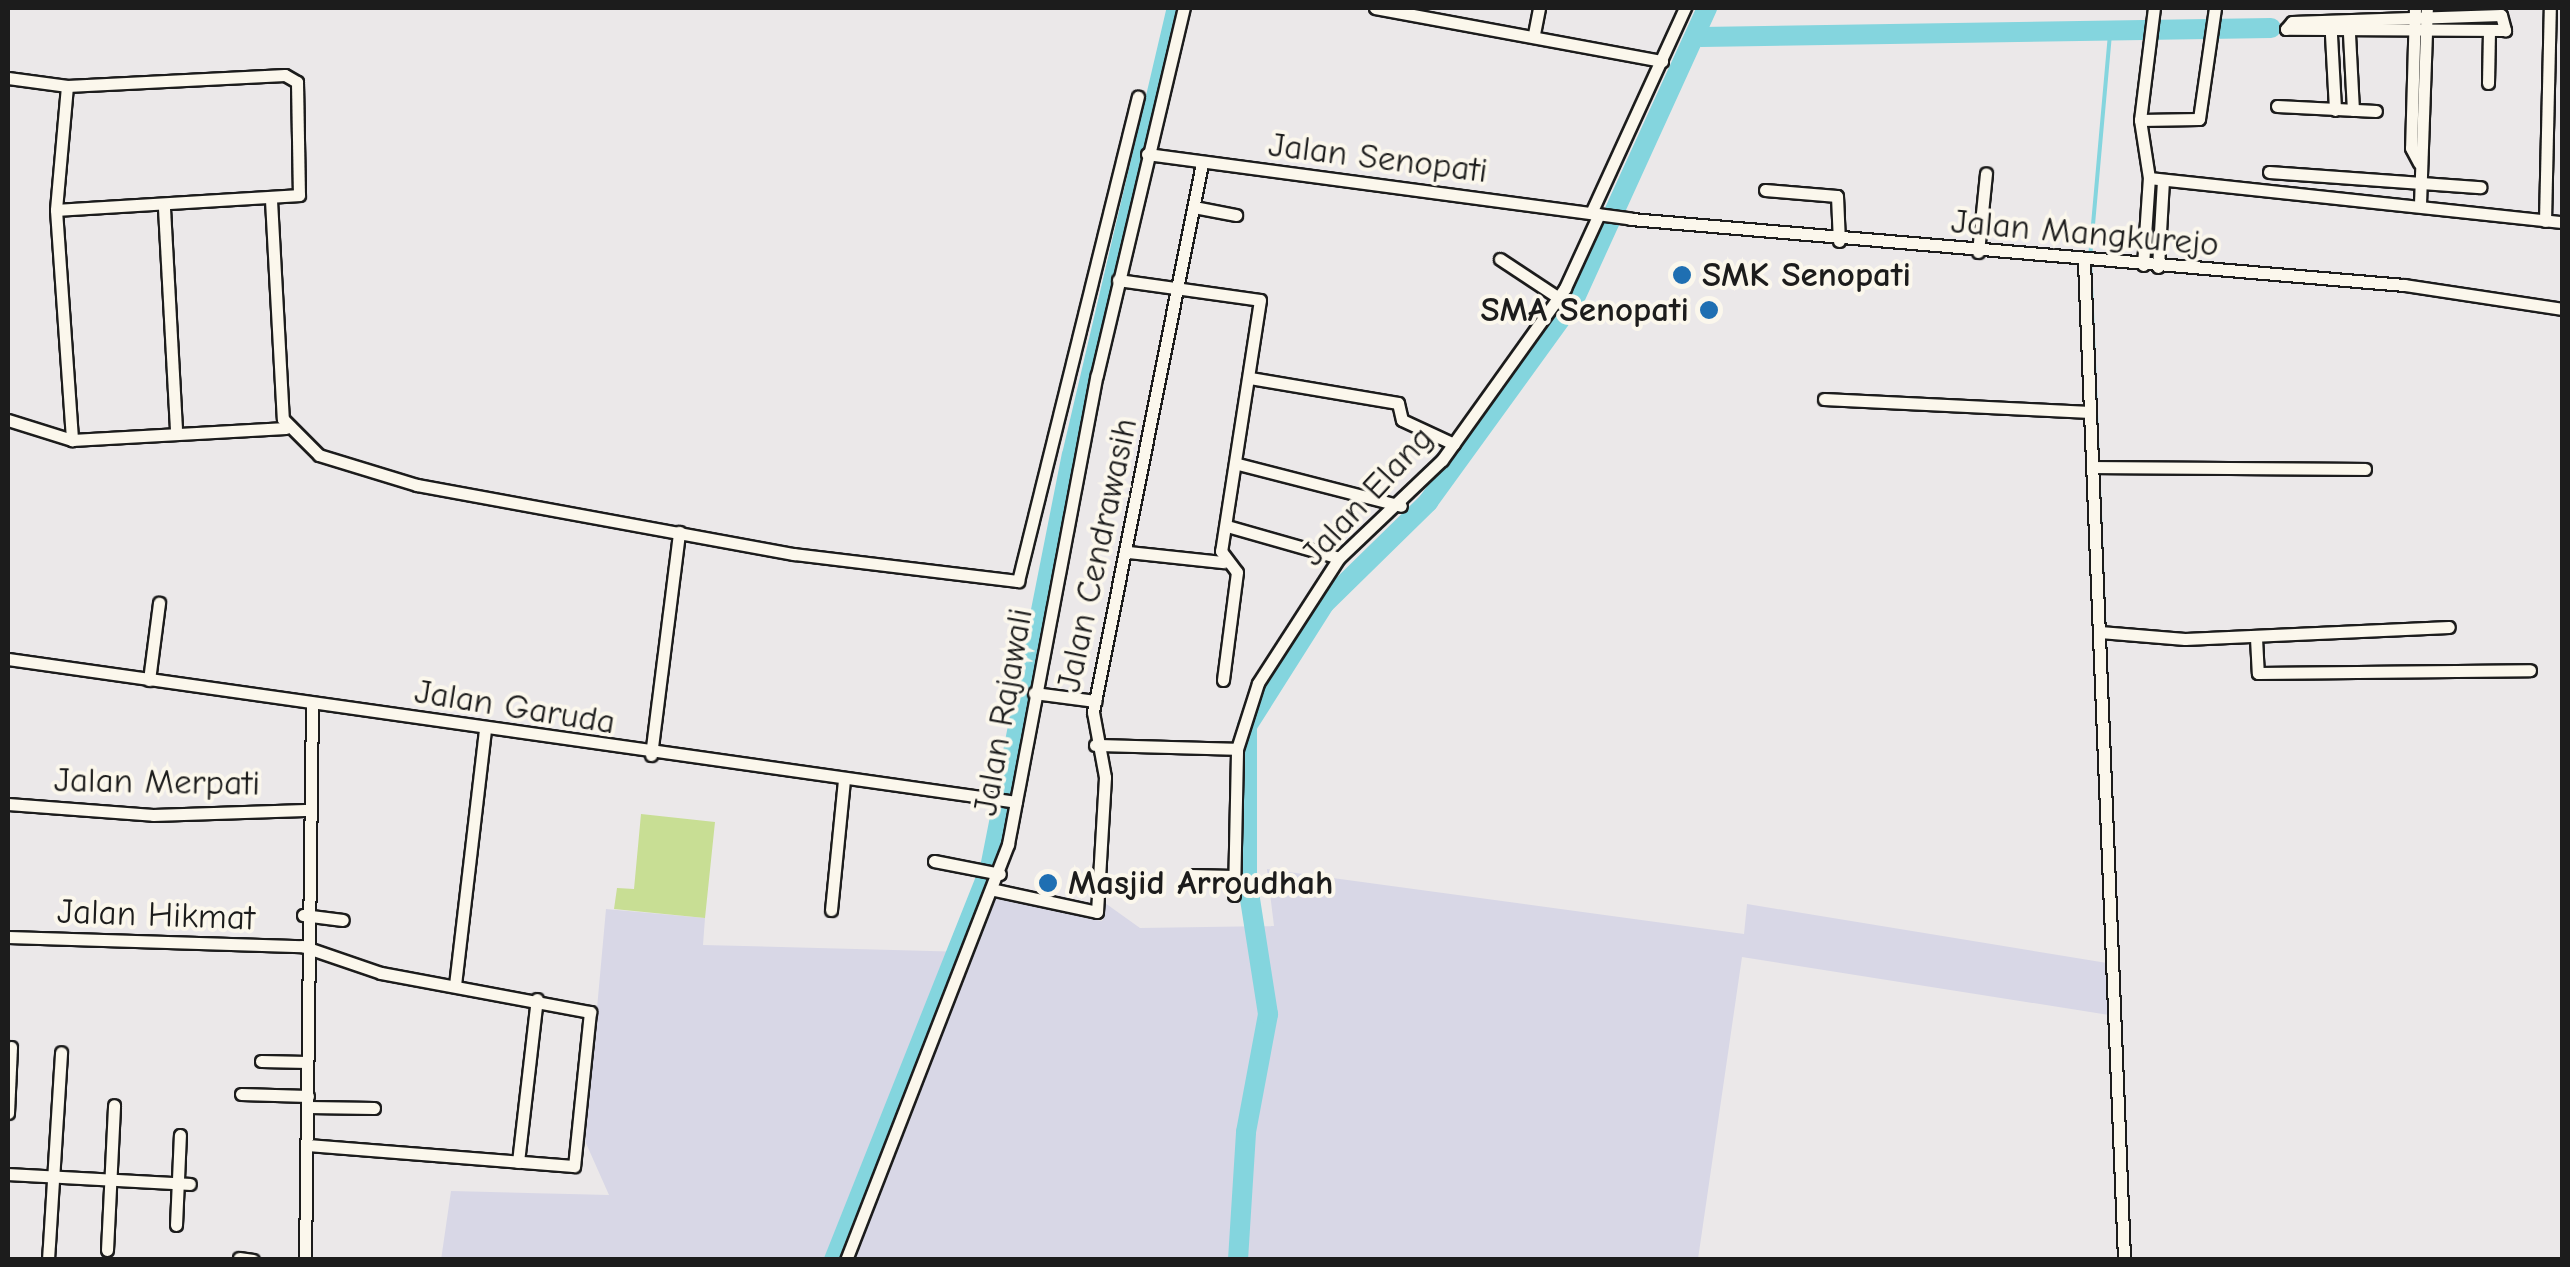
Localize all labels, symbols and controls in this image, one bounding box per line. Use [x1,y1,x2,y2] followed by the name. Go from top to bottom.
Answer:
[1266,124,1490,192] street label: Jalan Senopati
[1949,200,2221,266] street label: Jalan Mangkurejo
[1702,254,1911,296] place label: SMK Senopati
[1671,264,1693,286] marker: SMK Senopati
[1481,289,1689,331] place label: SMA Senopati
[1698,299,1720,321] marker: SMA Senopati
[1047,414,1147,696] street label: Jalan Cendrawasih
[1292,417,1442,575] street label: Jalan Elang
[964,605,1042,819] street label: Jalan Rajawali
[412,670,618,744] street label: Jalan Garuda
[54,759,260,805] street label: Jalan Merpati
[1068,862,1334,904] place label: Masjid Arroudhah
[1037,872,1059,894] marker: Masjid Arroudhah
[56,891,256,939] street label: Jalan Hikmat

